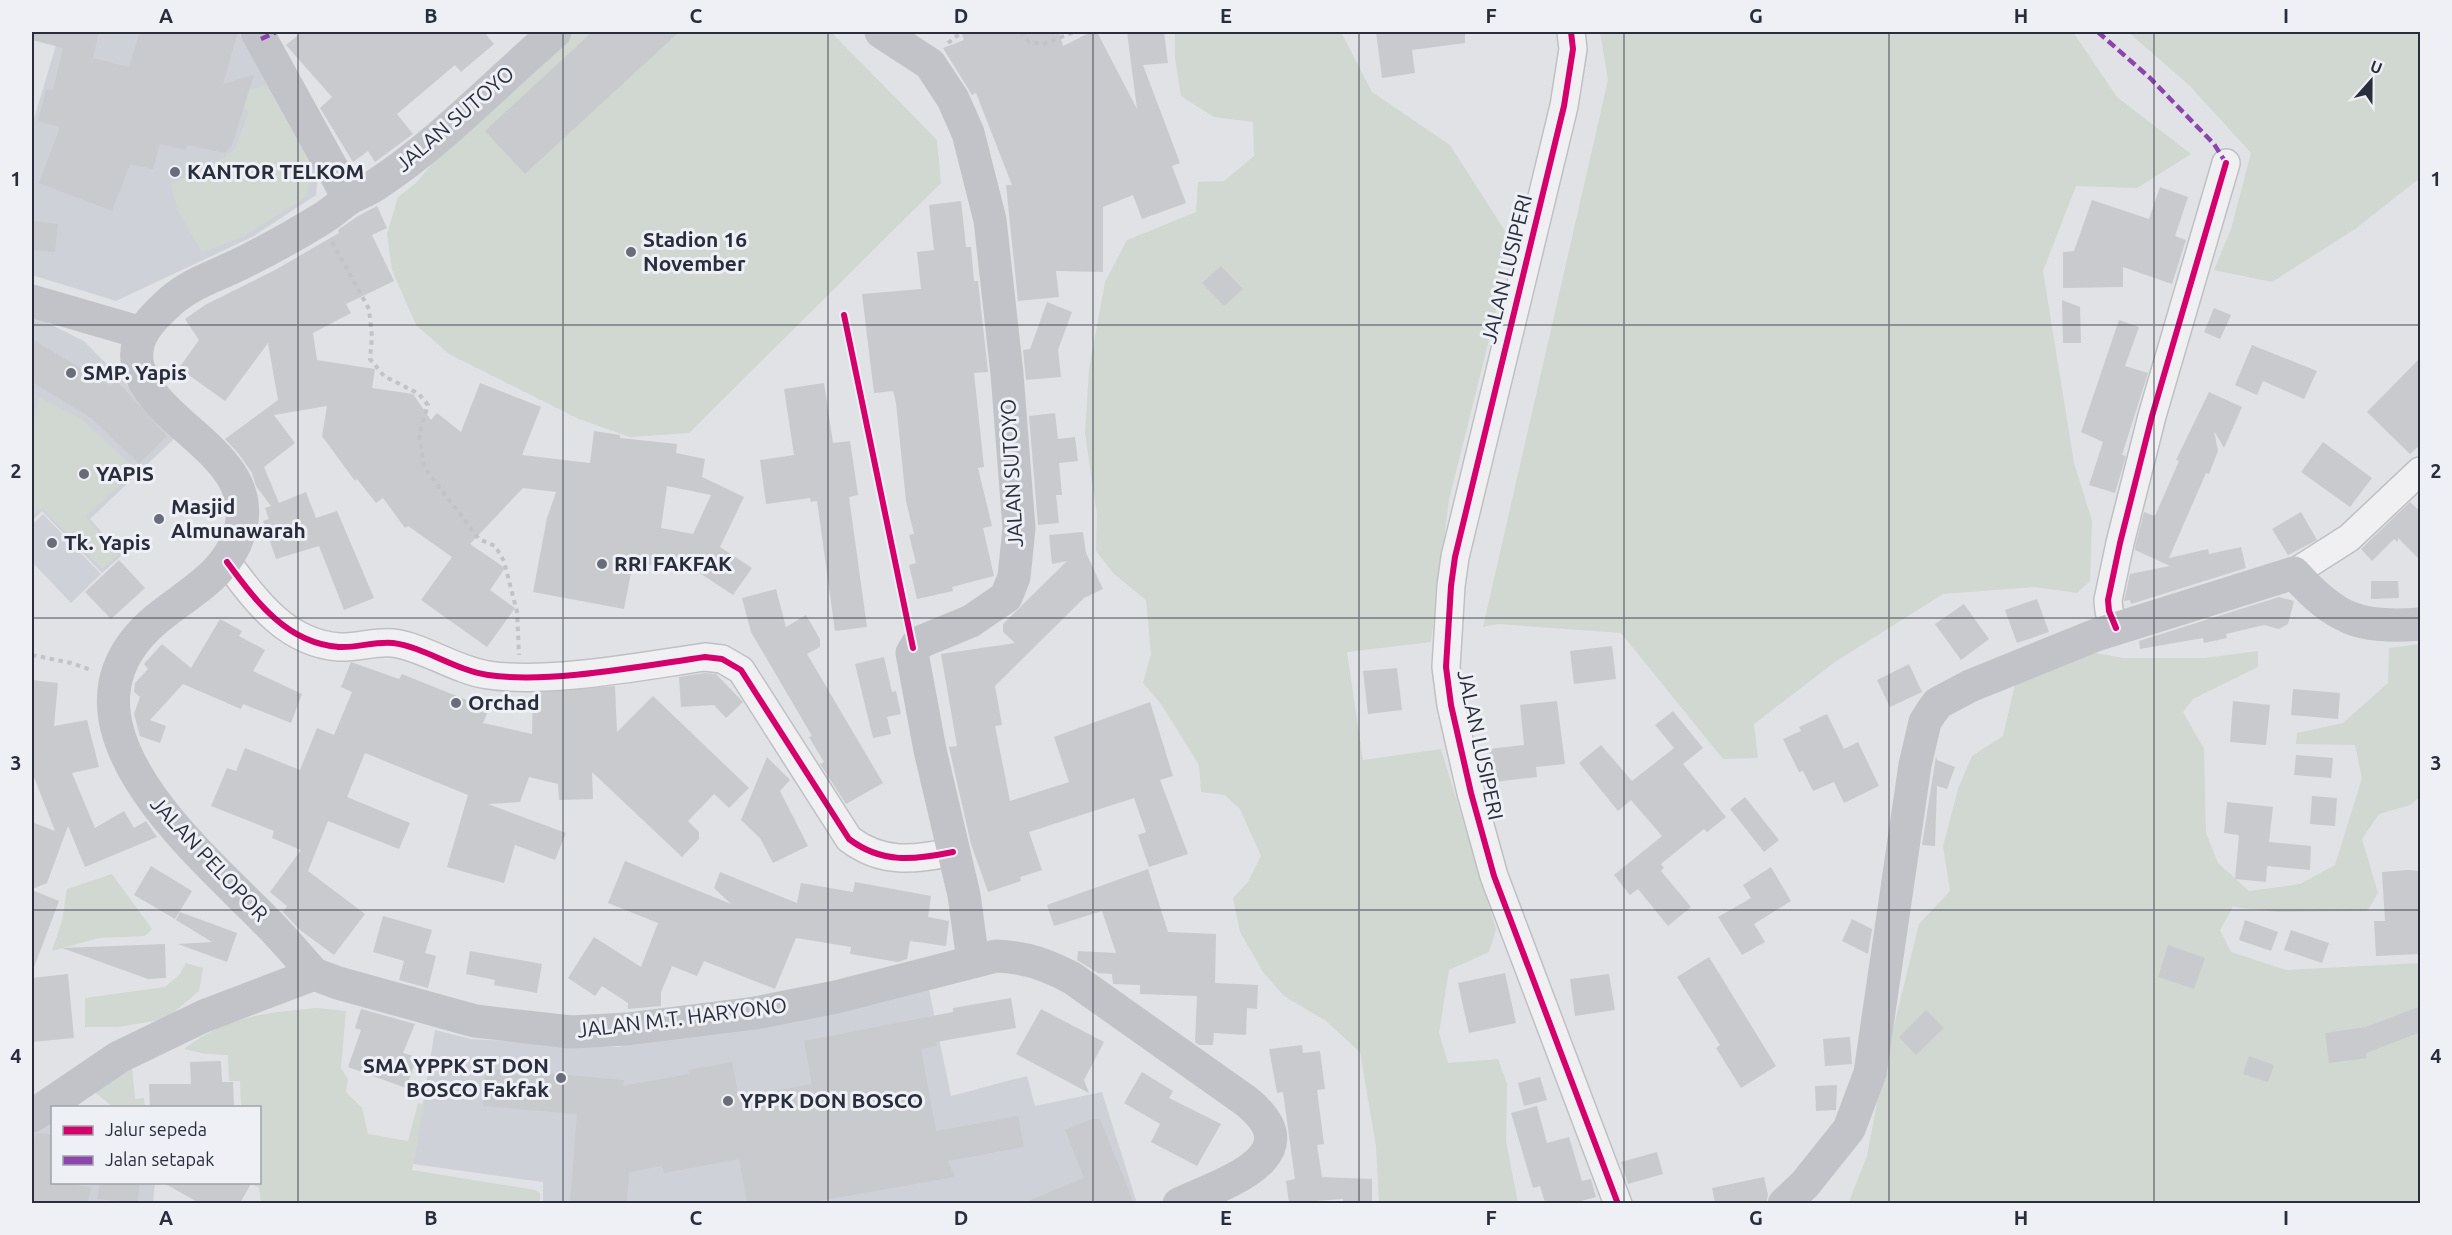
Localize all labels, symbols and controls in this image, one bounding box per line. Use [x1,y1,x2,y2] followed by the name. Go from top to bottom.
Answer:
[159,4,173,27] text: A
[424,4,438,27] text: B
[690,4,703,27] text: C
[954,4,968,27] text: D
[1220,4,1232,27] text: E
[1485,4,1497,27] text: F
[1749,4,1763,27] text: G
[2014,4,2028,27] text: H
[2283,4,2289,27] text: I
[2341,51,2401,111] north arrow
[2368,57,2385,77] text: U
[390,60,518,176] street label: JALAN SUTOYO
[187,159,364,183] place label: KANTOR TELKOM
[168,165,182,179] marker: KANTOR TELKOM
[10,167,22,190] text: 1
[2430,167,2442,190] text: 1
[1476,192,1536,346] street label: JALAN LUSIPERI
[643,227,747,275] place label: Stadion 16 November
[624,245,638,259] marker: Stadion 16 November
[83,360,187,384] place label: SMP. Yapis
[64,366,78,380] marker: SMP. Yapis
[995,398,1027,548] street label: JALAN SUTOYO
[10,459,22,482] text: 2
[2430,459,2442,482] text: 2
[96,461,154,485] place label: YAPIS
[77,467,91,481] marker: YAPIS
[171,494,306,542] place label: Masjid Almunawarah
[152,512,166,526] marker: Masjid Almunawarah
[64,530,151,554] place label: Tk. Yapis
[45,536,59,550] marker: Tk. Yapis
[614,551,732,575] place label: RRI FAKFAK
[595,557,609,571] marker: RRI FAKFAK
[1453,668,1509,822] street label: JALAN LUSIPERI
[468,690,540,714] place label: Orchad
[449,696,463,710] marker: Orchad
[10,751,22,774] text: 3
[2430,751,2442,774] text: 3
[146,791,274,925] street label: JALAN PELOPOR
[576,992,788,1042] street label: JALAN M.T. HARYONO
[10,1044,22,1067] text: 4
[2430,1044,2442,1067] text: 4
[363,1053,549,1101] place label: SMA YPPK ST DON BOSCO Fakfak
[554,1071,568,1085] marker: SMA YPPK ST DON BOSCO Fakfak
[740,1088,923,1112] place label: YPPK DON BOSCO
[721,1094,735,1108] marker: YPPK DON BOSCO
[51,1106,261,1184] legend
[105,1119,207,1139] text: Jalur sepeda
[105,1149,214,1169] text: Jalan setapak
[159,1206,173,1229] text: A
[424,1206,438,1229] text: B
[690,1206,703,1229] text: C
[954,1206,968,1229] text: D
[1220,1206,1232,1229] text: E
[1485,1206,1497,1229] text: F
[1749,1206,1763,1229] text: G
[2014,1206,2028,1229] text: H
[2283,1206,2289,1229] text: I

